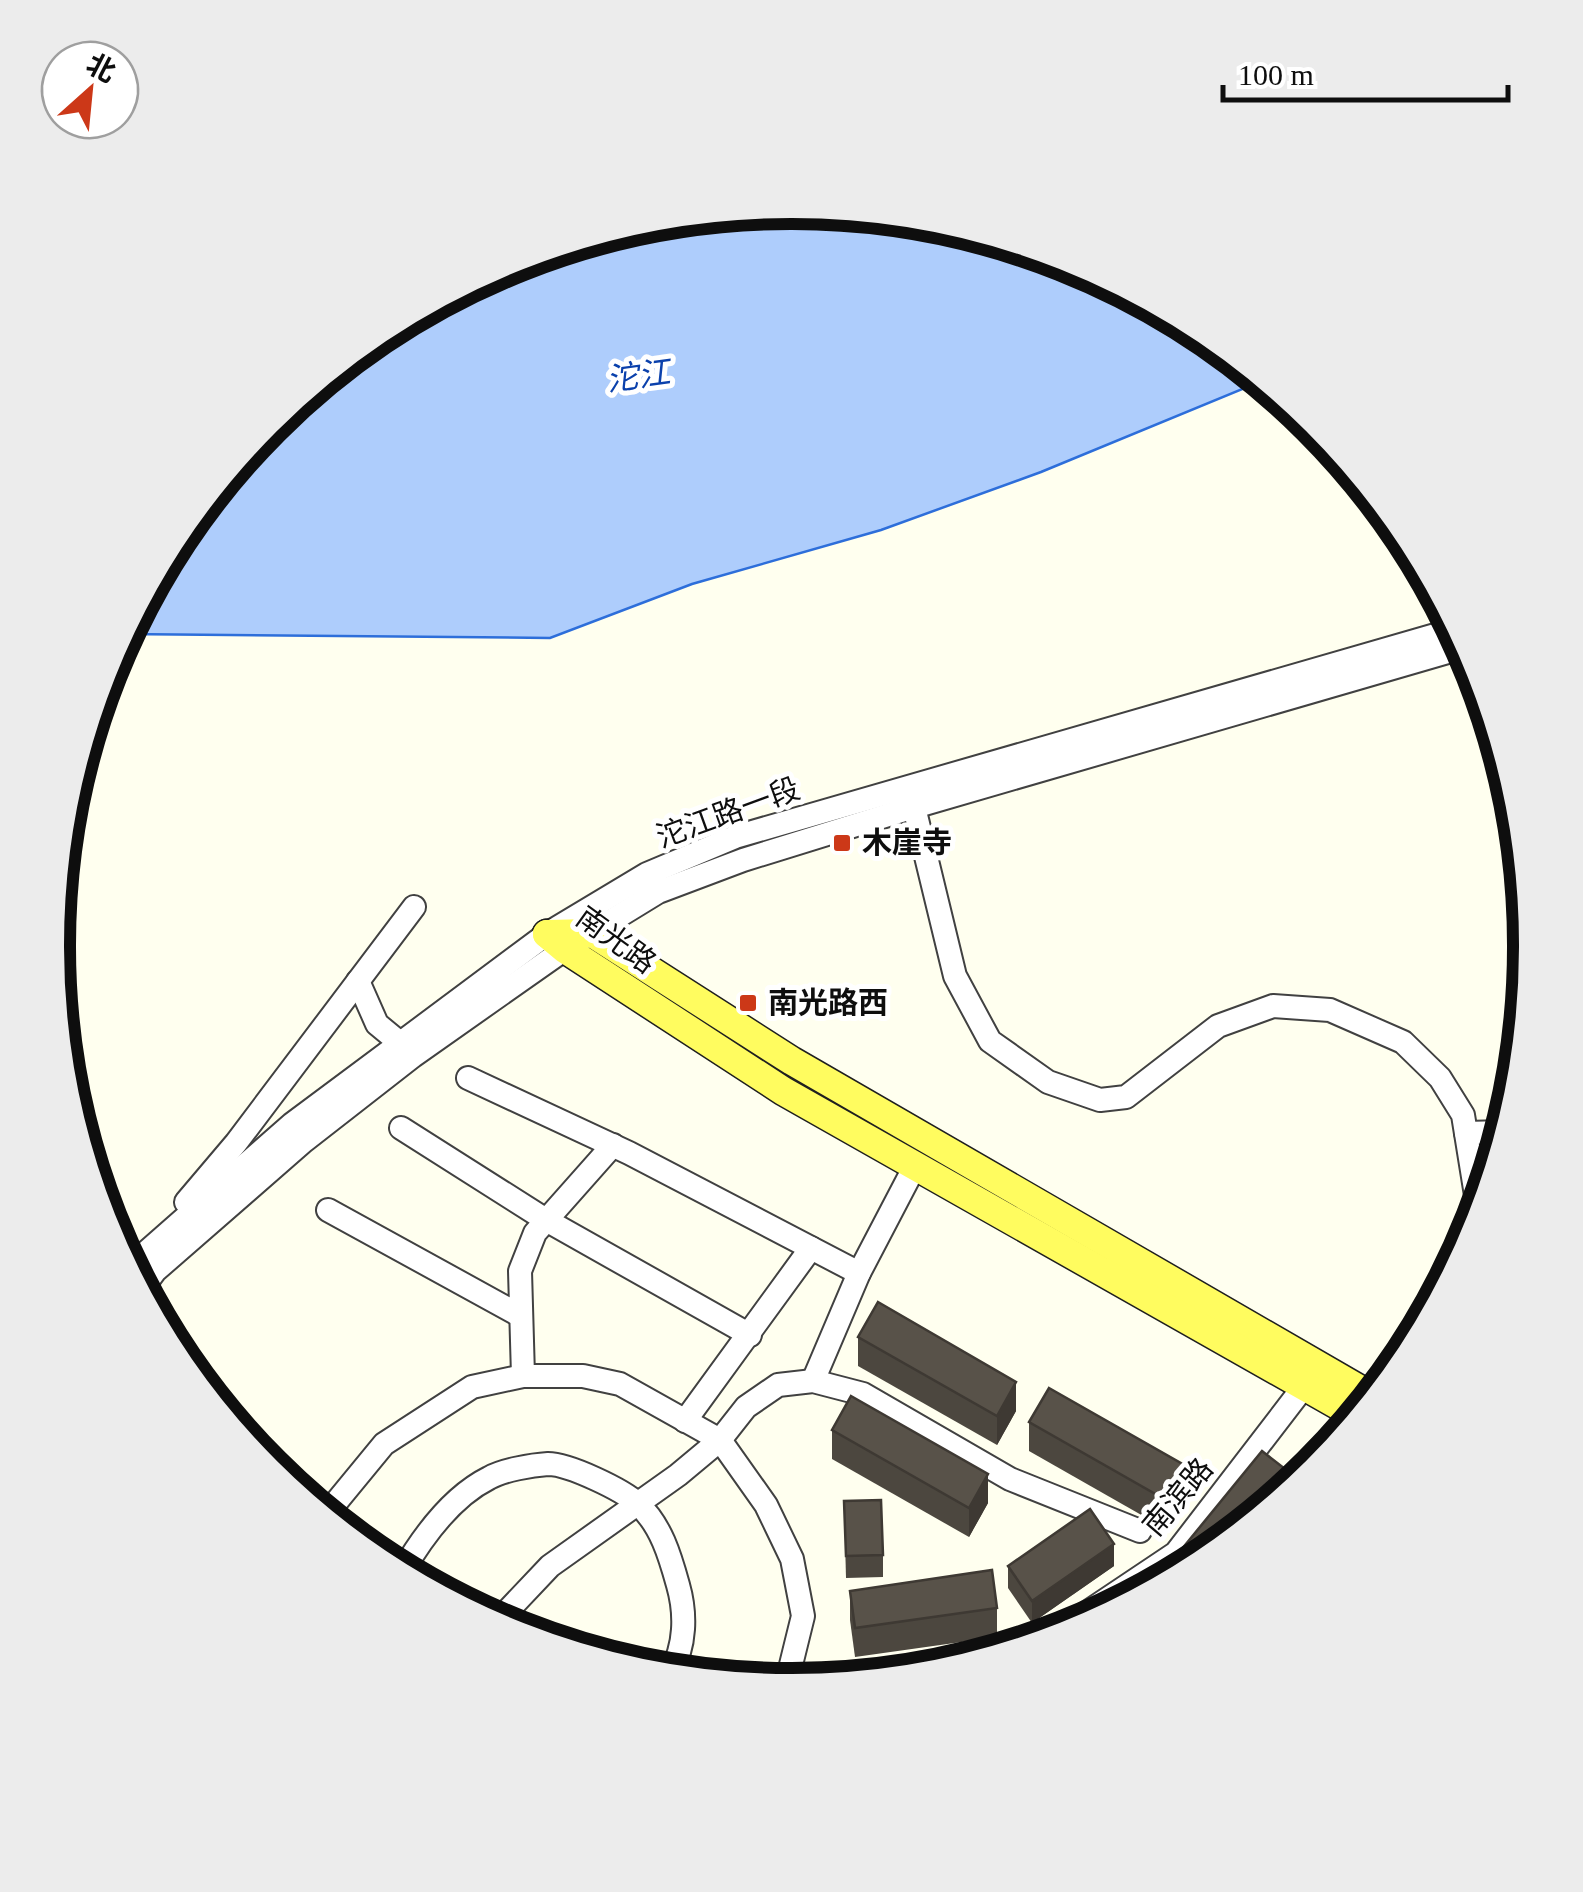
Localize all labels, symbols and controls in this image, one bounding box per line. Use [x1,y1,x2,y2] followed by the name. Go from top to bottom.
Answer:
[40,40,140,140] north arrow
[1223,40,1508,102] scale bar
[82,48,121,88] text: 北
[1238,58,1314,91] text: 100 m
[604,353,675,398] water label: 沱江
[652,771,804,854] street label: 沱江路一段
[862,826,952,859] place label: 木崖寺
[831,832,853,854] marker: 木崖寺
[570,900,662,979] street label: 南光路
[768,986,888,1019] place label: 南光路西
[737,992,759,1014] marker: 南光路西
[1136,1452,1219,1542] street label: 南滨路

